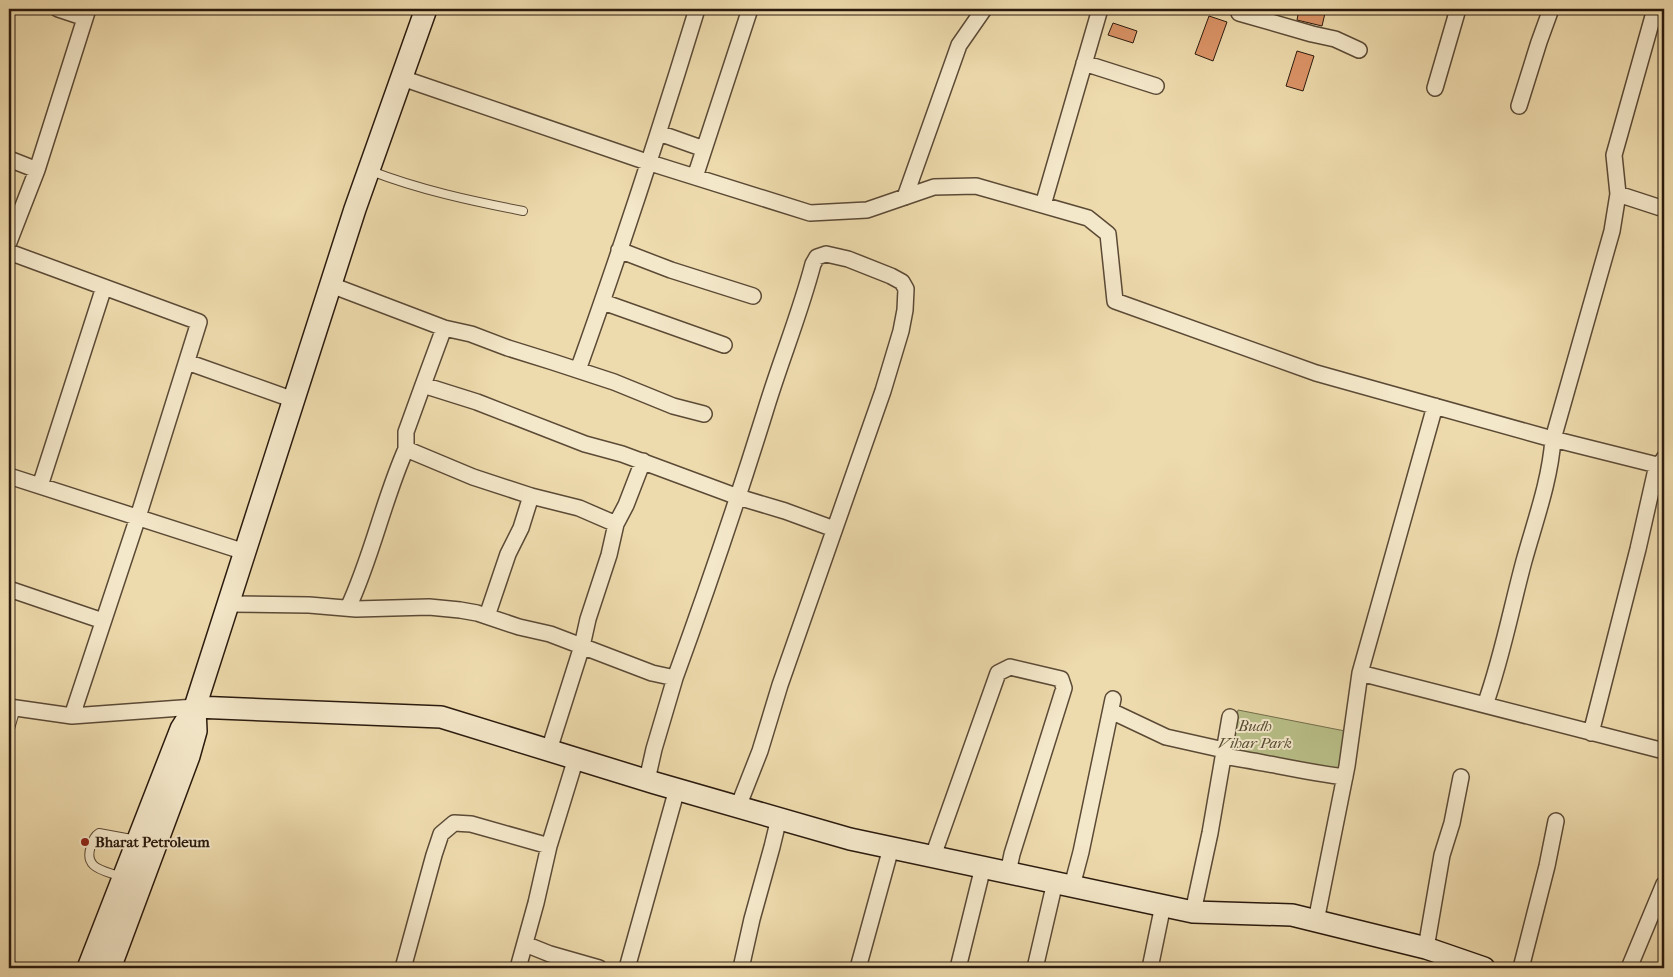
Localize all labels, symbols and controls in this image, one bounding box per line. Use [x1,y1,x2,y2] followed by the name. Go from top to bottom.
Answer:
[1218,717,1292,752] park label: Budh Vihar Park
[95,833,210,851] place label: Bharat Petroleum
[79,836,91,848] marker: Bharat Petroleum

